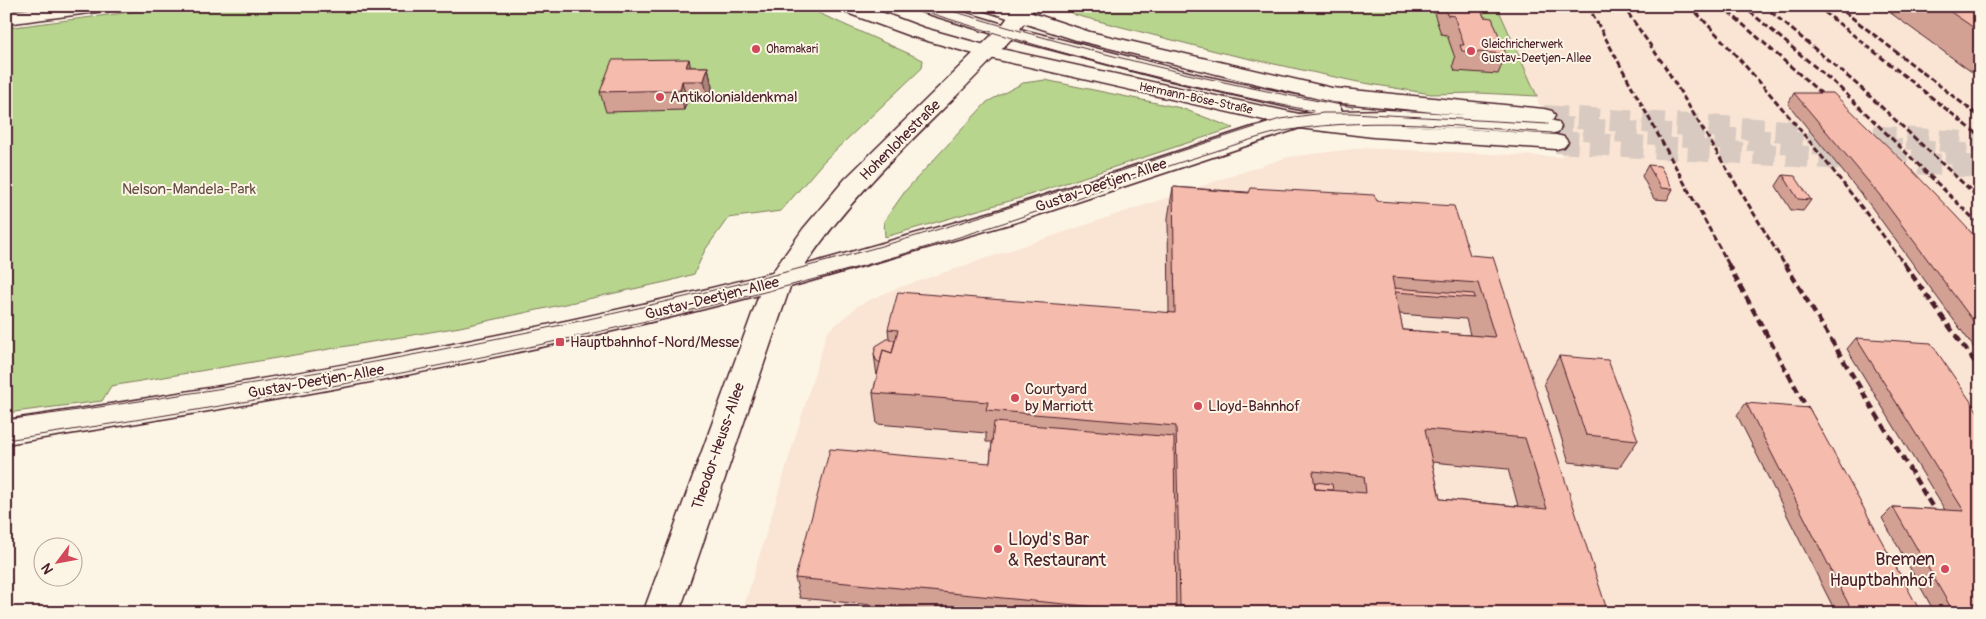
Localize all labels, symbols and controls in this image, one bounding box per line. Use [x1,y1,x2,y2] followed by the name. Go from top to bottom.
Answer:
[1481,37,1591,66] place label: Gleichricherwerk Gustav-Deetjen-Allee
[766,42,818,57] place label: Ohamakari
[750,43,762,55] marker: Ohamakari
[1465,45,1477,57] marker: Gleichricherwerk Gustav-Deetjen-Allee
[1138,79,1254,118] street label: Hermann-Böse-Straße
[670,88,798,107] place label: Antikolonialdenkmal
[654,91,666,103] marker: Antikolonialdenkmal
[856,95,945,185] street label: Hohenlohestraße
[1033,154,1170,217] street label: Gustav-Deetjen-Allee
[122,180,257,199] park label: Nelson-Mandela-Park
[643,272,782,324] street label: Gustav-Deetjen-Allee
[570,333,740,352] place label: Hauptbahnhof-Nord/Messe
[554,336,566,348] marker: Hauptbahnhof-Nord/Messe
[247,360,386,403] street label: Gustav-Deetjen-Allee
[688,380,749,512] street label: Theodor-Heuss-Allee
[1025,380,1094,416] place label: Courtyard by Marriott
[1009,392,1021,404] marker: Courtyard by Marriott
[1208,397,1300,416] place label: Lloyd-Bahnhof
[1192,400,1204,412] marker: Lloyd-Bahnhof
[1008,528,1107,572] place label: Lloyd's Bar & Restaurant
[32,536,82,586] north arrow
[992,543,1004,555] marker: Lloyd's Bar & Restaurant
[1830,548,1936,592] place label: Bremen Hauptbahnhof
[38,560,57,577] text: N
[1939,563,1951,575] marker: Bremen Hauptbahnhof

